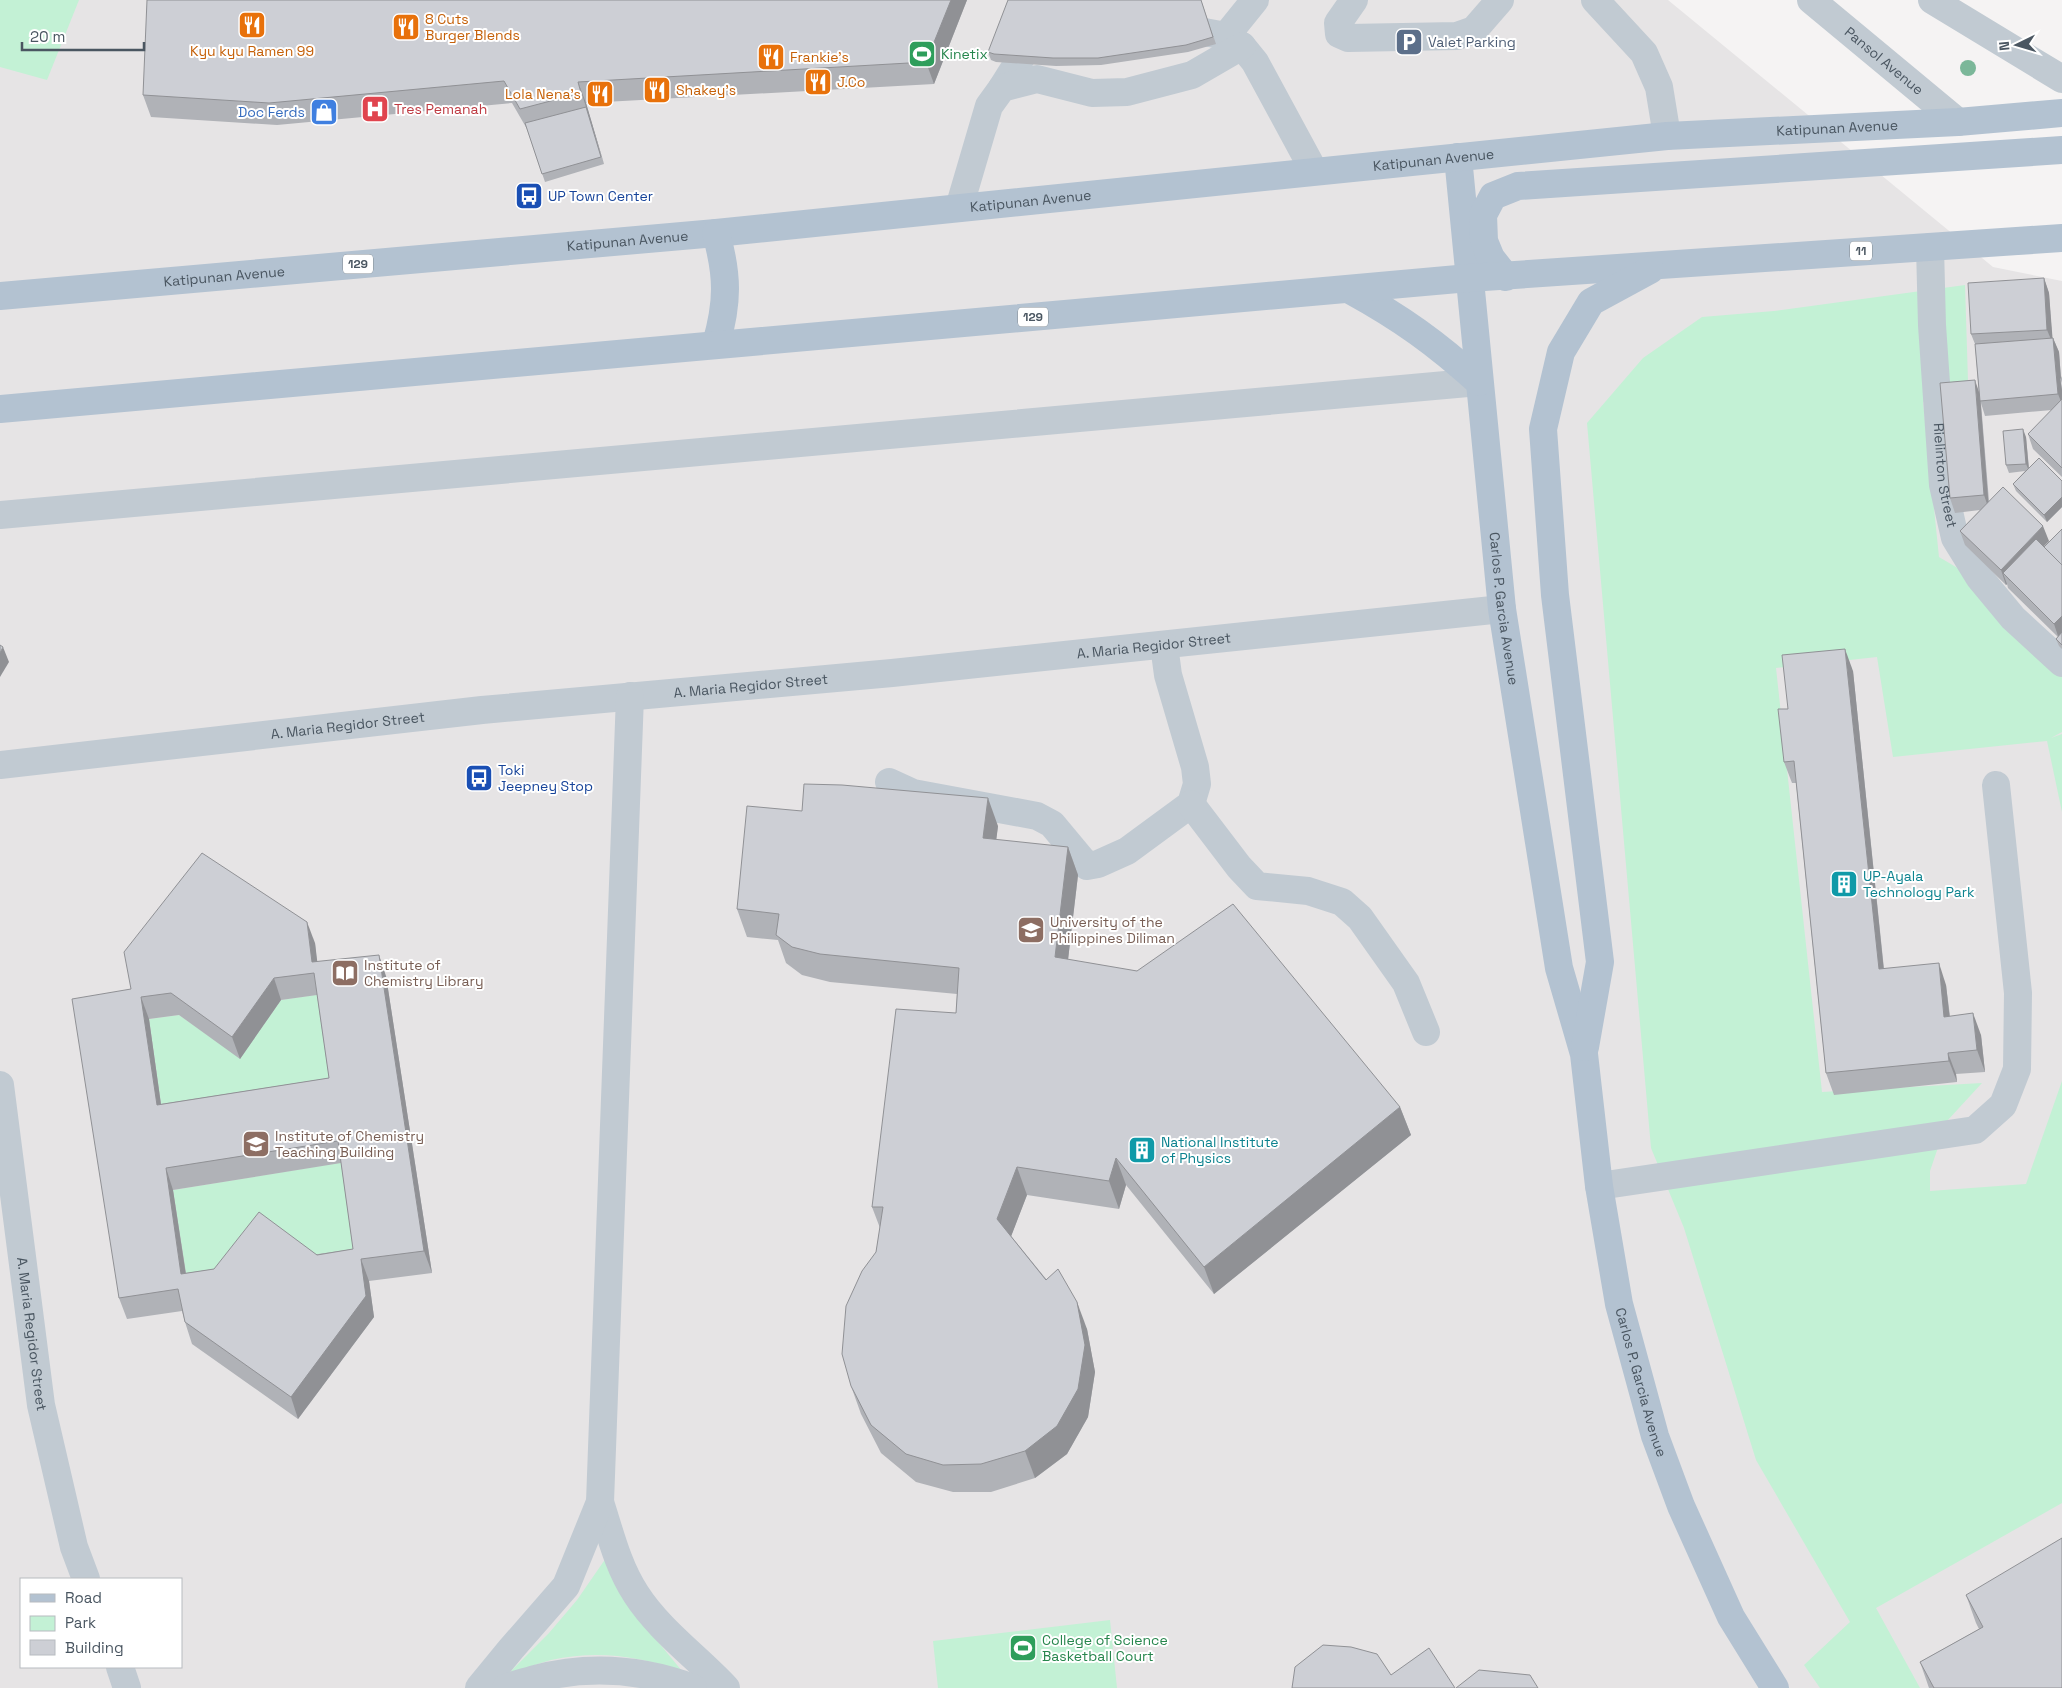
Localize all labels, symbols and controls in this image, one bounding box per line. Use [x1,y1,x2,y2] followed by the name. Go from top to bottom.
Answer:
[237,10,267,40] restaurant icon: Kyu kyu Ramen 99
[425,10,520,44] place label: 8 Cuts Burger Blends
[391,12,421,42] restaurant icon: 8 Cuts Burger Blends
[22,20,145,52] scale bar
[1992,20,2042,70] north arrow
[1841,23,1927,99] street label: Pansol Avenue
[30,27,65,46] text: 20 m
[1394,27,1424,57] parking icon: Valet Parking
[1428,33,1516,51] place label: Valet Parking
[907,39,937,69] sports icon: Kinetix
[1995,41,2013,52] text: N
[190,42,314,60] place label: Kyu kyu Ramen 99
[756,42,786,72] restaurant icon: Frankie's
[941,45,988,63] place label: Kinetix
[790,48,849,66] place label: Frankie's
[803,67,833,97] restaurant icon: J.Co
[837,73,865,91] place label: J.Co
[642,75,672,105] restaurant icon: Shakey's
[585,79,615,109] restaurant icon: Lola Nena's
[676,81,736,99] place label: Shakey's
[505,85,581,103] place label: Lola Nena's
[360,94,390,124] hospital icon: Tres Pemanah
[309,97,339,127] shop icon: Doc Ferds
[394,100,487,118] place label: Tres Pemanah
[238,103,305,121] place label: Doc Ferds
[1776,116,1898,140] street label: Katipunan Avenue
[1372,145,1495,175] street label: Katipunan Avenue
[514,181,544,211] bus stop icon: UP Town Center
[969,186,1092,216] street label: Katipunan Avenue
[548,187,653,205] place label: UP Town Center
[566,226,689,255] street label: Katipunan Avenue
[1850,242,1872,260] road number: 11
[343,254,373,274] road number: 129
[163,262,286,291] street label: Katipunan Avenue
[1018,308,1048,326] road number: 129
[1930,422,1961,529] street label: Rielinton Street
[1486,531,1523,686] street label: Carlos P. Garcia Avenue
[1076,628,1232,663] street label: A. Maria Regidor Street
[673,670,829,702] street label: A. Maria Regidor Street
[270,708,426,743] street label: A. Maria Regidor Street
[498,761,593,795] place label: Toki Jeepney Stop
[464,763,494,793] bus stop icon: Toki Jeepney Stop
[1863,867,1975,901] place label: UP-Ayala Technology Park
[1829,869,1859,899] building icon: UP-Ayala Technology Park
[1050,913,1175,947] place label: University of the Philippines Diliman
[1016,915,1046,945] school or university icon: University of the Philippines Diliman
[364,956,483,990] place label: Institute of Chemistry Library
[330,958,360,988] library icon: Institute of Chemistry Library
[275,1127,424,1161] place label: Institute of Chemistry Teaching Building
[241,1129,271,1159] school or university icon: Institute of Chemistry Teaching Building
[1161,1133,1279,1167] place label: National Institute of Physics
[1127,1135,1157,1165] building icon: National Institute of Physics
[13,1256,51,1413] street label: A. Maria Regidor Street
[1611,1306,1671,1459] street label: Carlos P. Garcia Avenue
[20,1578,182,1668] legend
[65,1588,102,1607] text: Road
[65,1613,96,1632] text: Park
[1042,1631,1168,1665] place label: College of Science Basketball Court
[1008,1633,1038,1663] sports icon: College of Science Basketball Court
[65,1638,124,1657] text: Building

